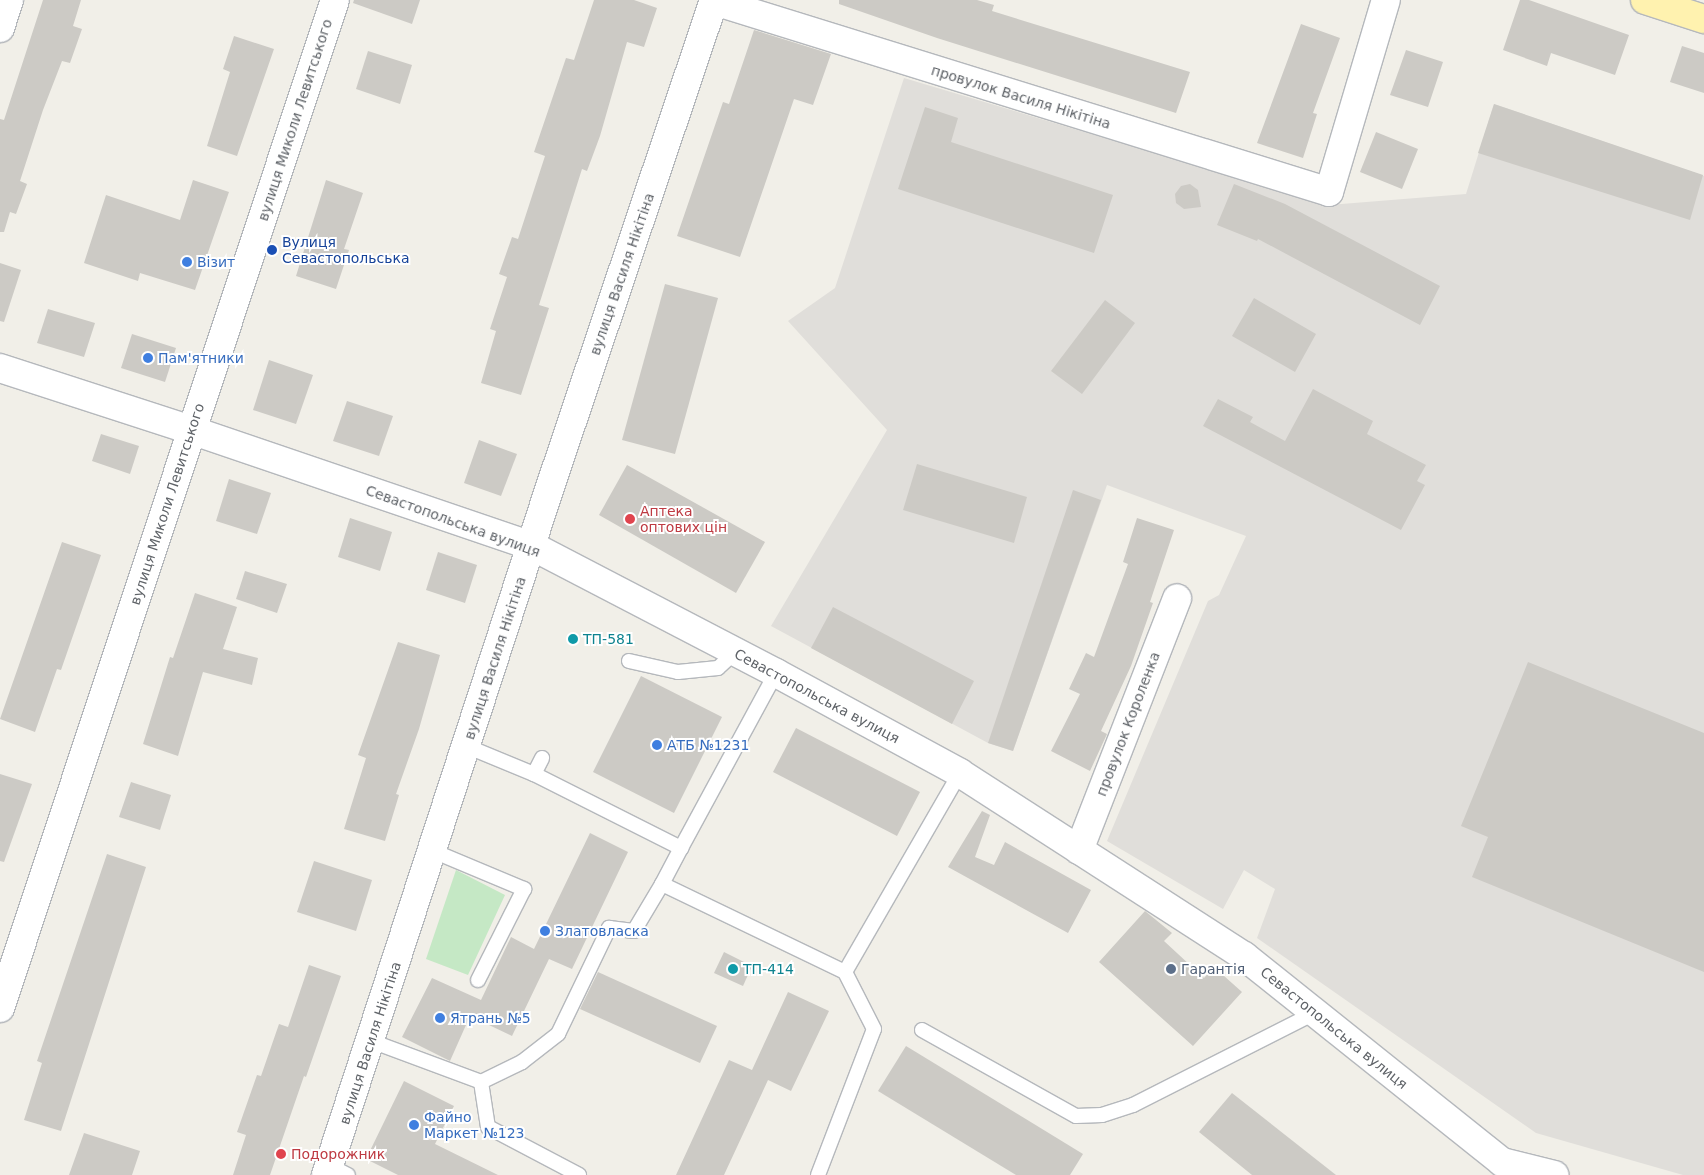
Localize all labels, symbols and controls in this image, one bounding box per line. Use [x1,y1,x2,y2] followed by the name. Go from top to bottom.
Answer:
[254,17,336,223] street label: вулиця Миколи Левитського
[929,62,1113,132] street label: провулок Василя Нікітіна
[586,191,658,357] street label: вулиця Василя Нікітіна
[282,234,410,266] place label: Вулиця Севастопольська
[266,244,278,256] marker: Вулиця Севастопольська
[197,254,235,270] place label: Візит
[181,256,193,268] marker: Візит
[158,350,244,366] place label: Пам'ятники
[142,352,154,364] marker: Пам'ятники
[126,401,208,607] street label: вулиця Миколи Левитського
[363,482,543,560] street label: Севастопольська вулиця
[640,503,727,536] place label: Аптека оптових цін
[624,513,636,525] marker: Аптека оптових цін
[461,574,529,742] street label: вулиця Василя Нікітіна
[583,631,634,647] place label: ТП-581
[567,633,579,645] marker: ТП-581
[732,645,902,747] street label: Севастопольська вулиця
[1093,649,1163,799] street label: провулок Короленка
[667,737,749,753] place label: АТБ №1231
[651,739,663,751] marker: АТБ №1231
[555,923,649,939] place label: Златовласка
[539,925,551,937] marker: Златовласка
[336,959,404,1127] street label: вулиця Василя Нікітіна
[743,961,794,977] place label: ТП-414
[1181,961,1245,977] place label: Гарантія
[727,963,739,975] marker: ТП-414
[1165,963,1177,975] marker: Гарантія
[1257,963,1411,1093] street label: Севастопольська вулиця
[450,1010,531,1026] place label: Ятрань №5
[434,1012,446,1024] marker: Ятрань №5
[424,1109,525,1142] place label: Файно Маркет №123
[408,1119,420,1131] marker: Файно Маркет №123
[291,1146,385,1162] place label: Подорожник
[275,1148,287,1160] marker: Подорожник

